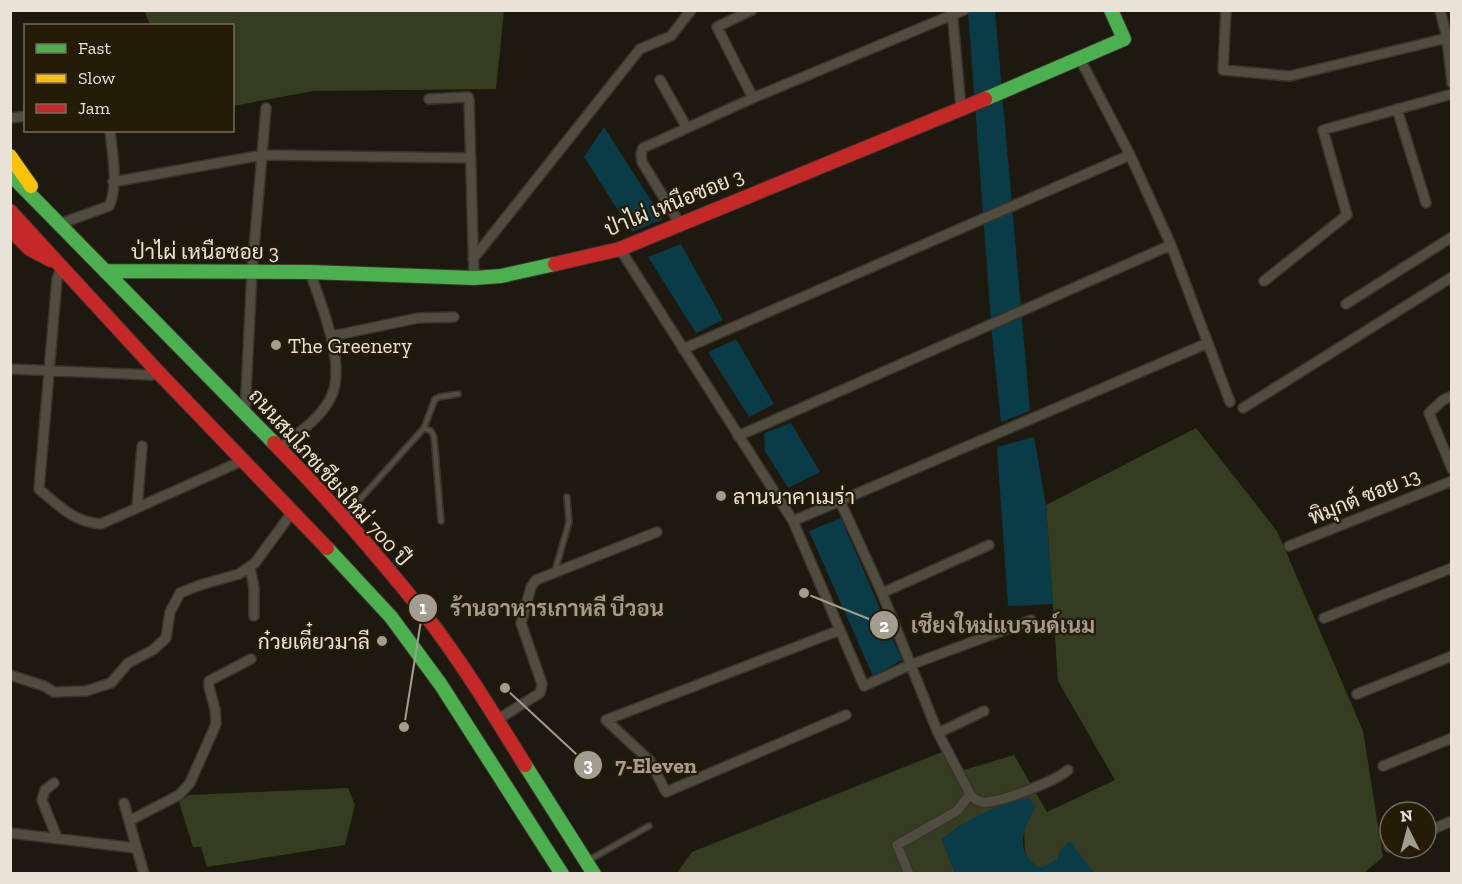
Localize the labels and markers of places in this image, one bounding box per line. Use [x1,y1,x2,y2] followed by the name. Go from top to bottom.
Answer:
[288,333,412,358] place label: The Greenery
[269,338,283,352] marker: The Greenery
[733,484,855,509] place label: ลานนาคาเมร่า
[714,489,728,503] marker: ลานนาคาเมร่า
[408,588,676,628] callout: ร้านอาหารเกาหลี บีวอน
[869,605,1107,645] callout: เชียงใหม่แบรนด์เนม
[258,622,370,654] place label: ก๋วยเตี๋ยวมาลี
[375,634,389,648] marker: ก๋วยเตี๋ยวมาลี
[573,745,709,785] callout: 7-Eleven

